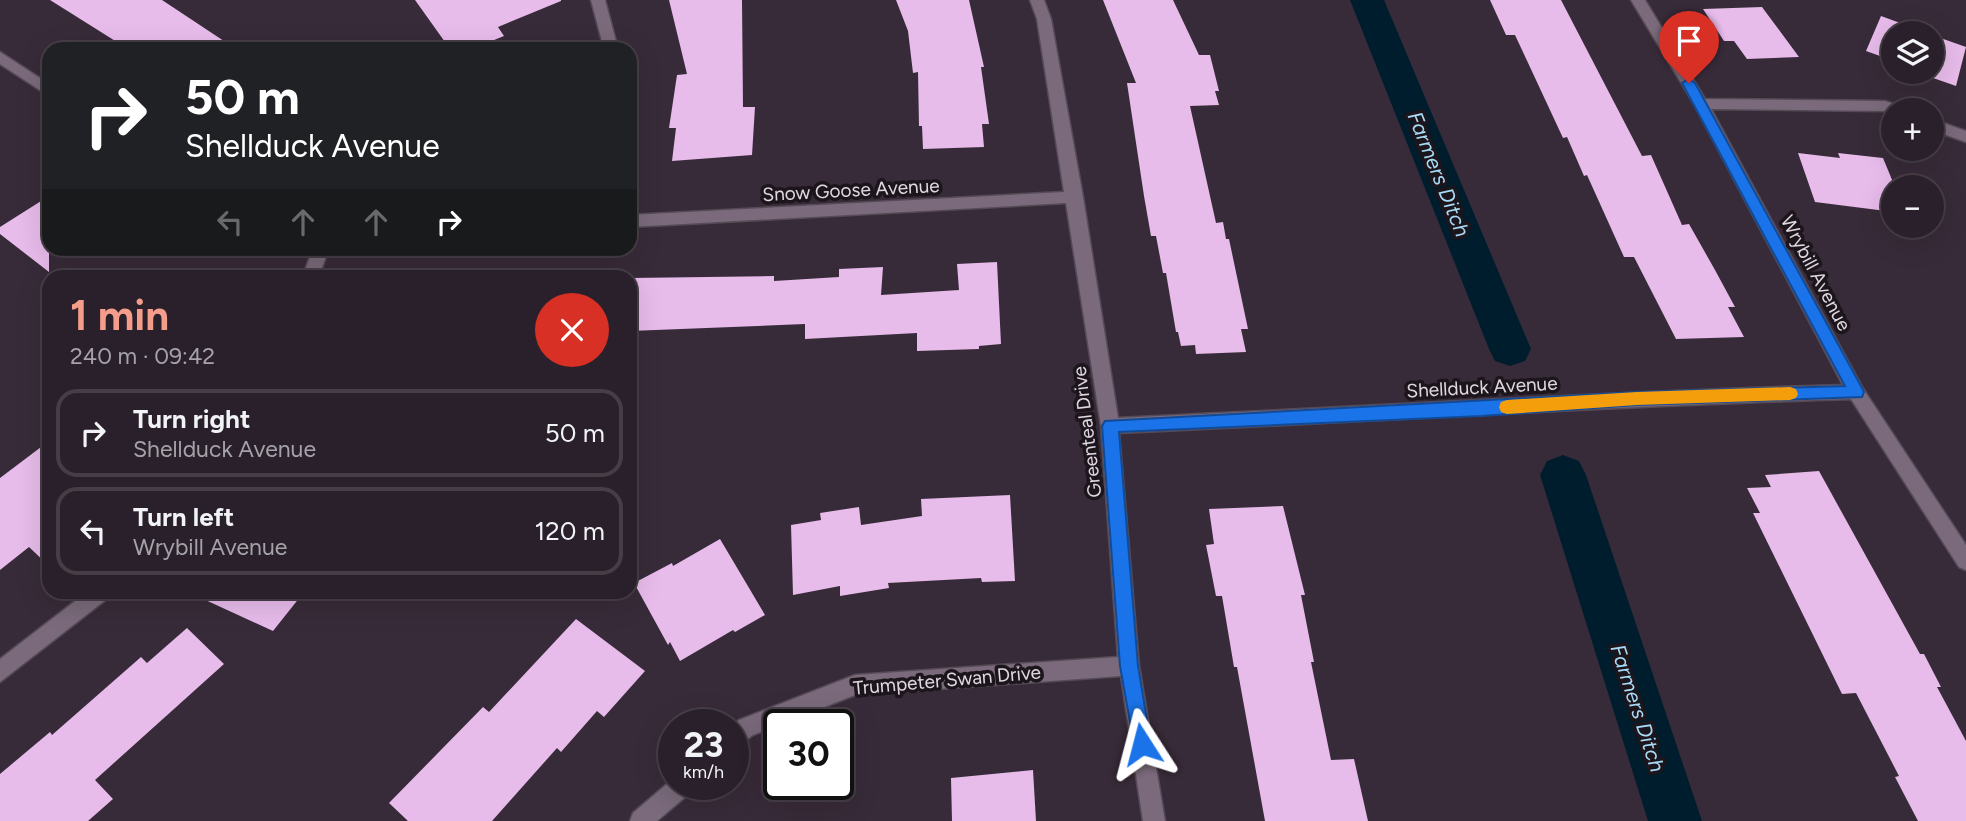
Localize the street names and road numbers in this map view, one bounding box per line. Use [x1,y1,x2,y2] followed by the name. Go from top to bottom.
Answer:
[762,174,940,206] street label: Snow Goose Avenue
[1776,211,1856,335] street label: Wrybill Avenue
[1068,365,1106,499] street label: Greenteal Drive
[1406,372,1558,402] street label: Shellduck Avenue
[852,660,1042,700] street label: Trumpeter Swan Drive

